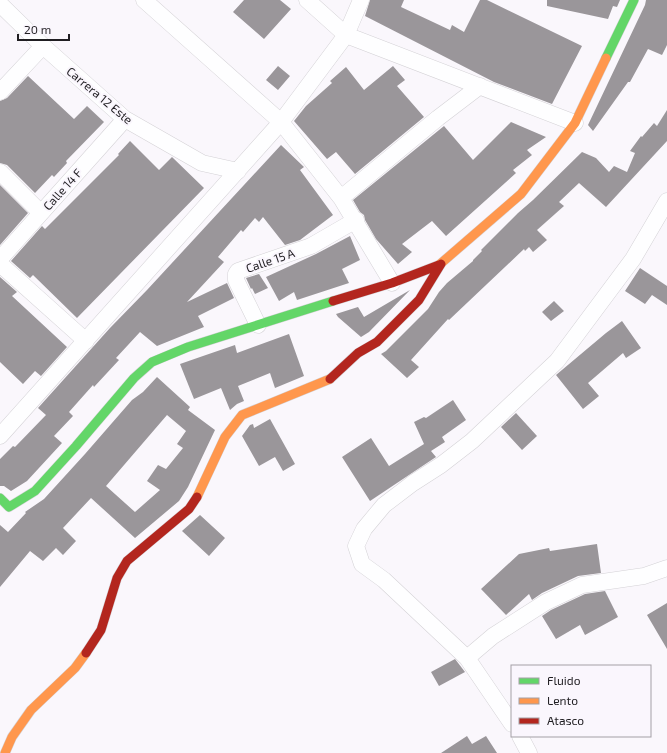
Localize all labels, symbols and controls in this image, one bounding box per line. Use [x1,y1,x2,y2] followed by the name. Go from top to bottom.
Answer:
[18,16,69,42] scale bar
[24,22,51,36] text: 20 m
[64,63,136,127] street label: Carrera 12 Este
[40,165,85,213] street label: Calle 14 F
[244,245,297,275] street label: Calle 15 A
[511,665,651,737] legend
[547,673,581,687] text: Fluido
[547,693,578,707] text: Lento
[547,713,584,727] text: Atasco

